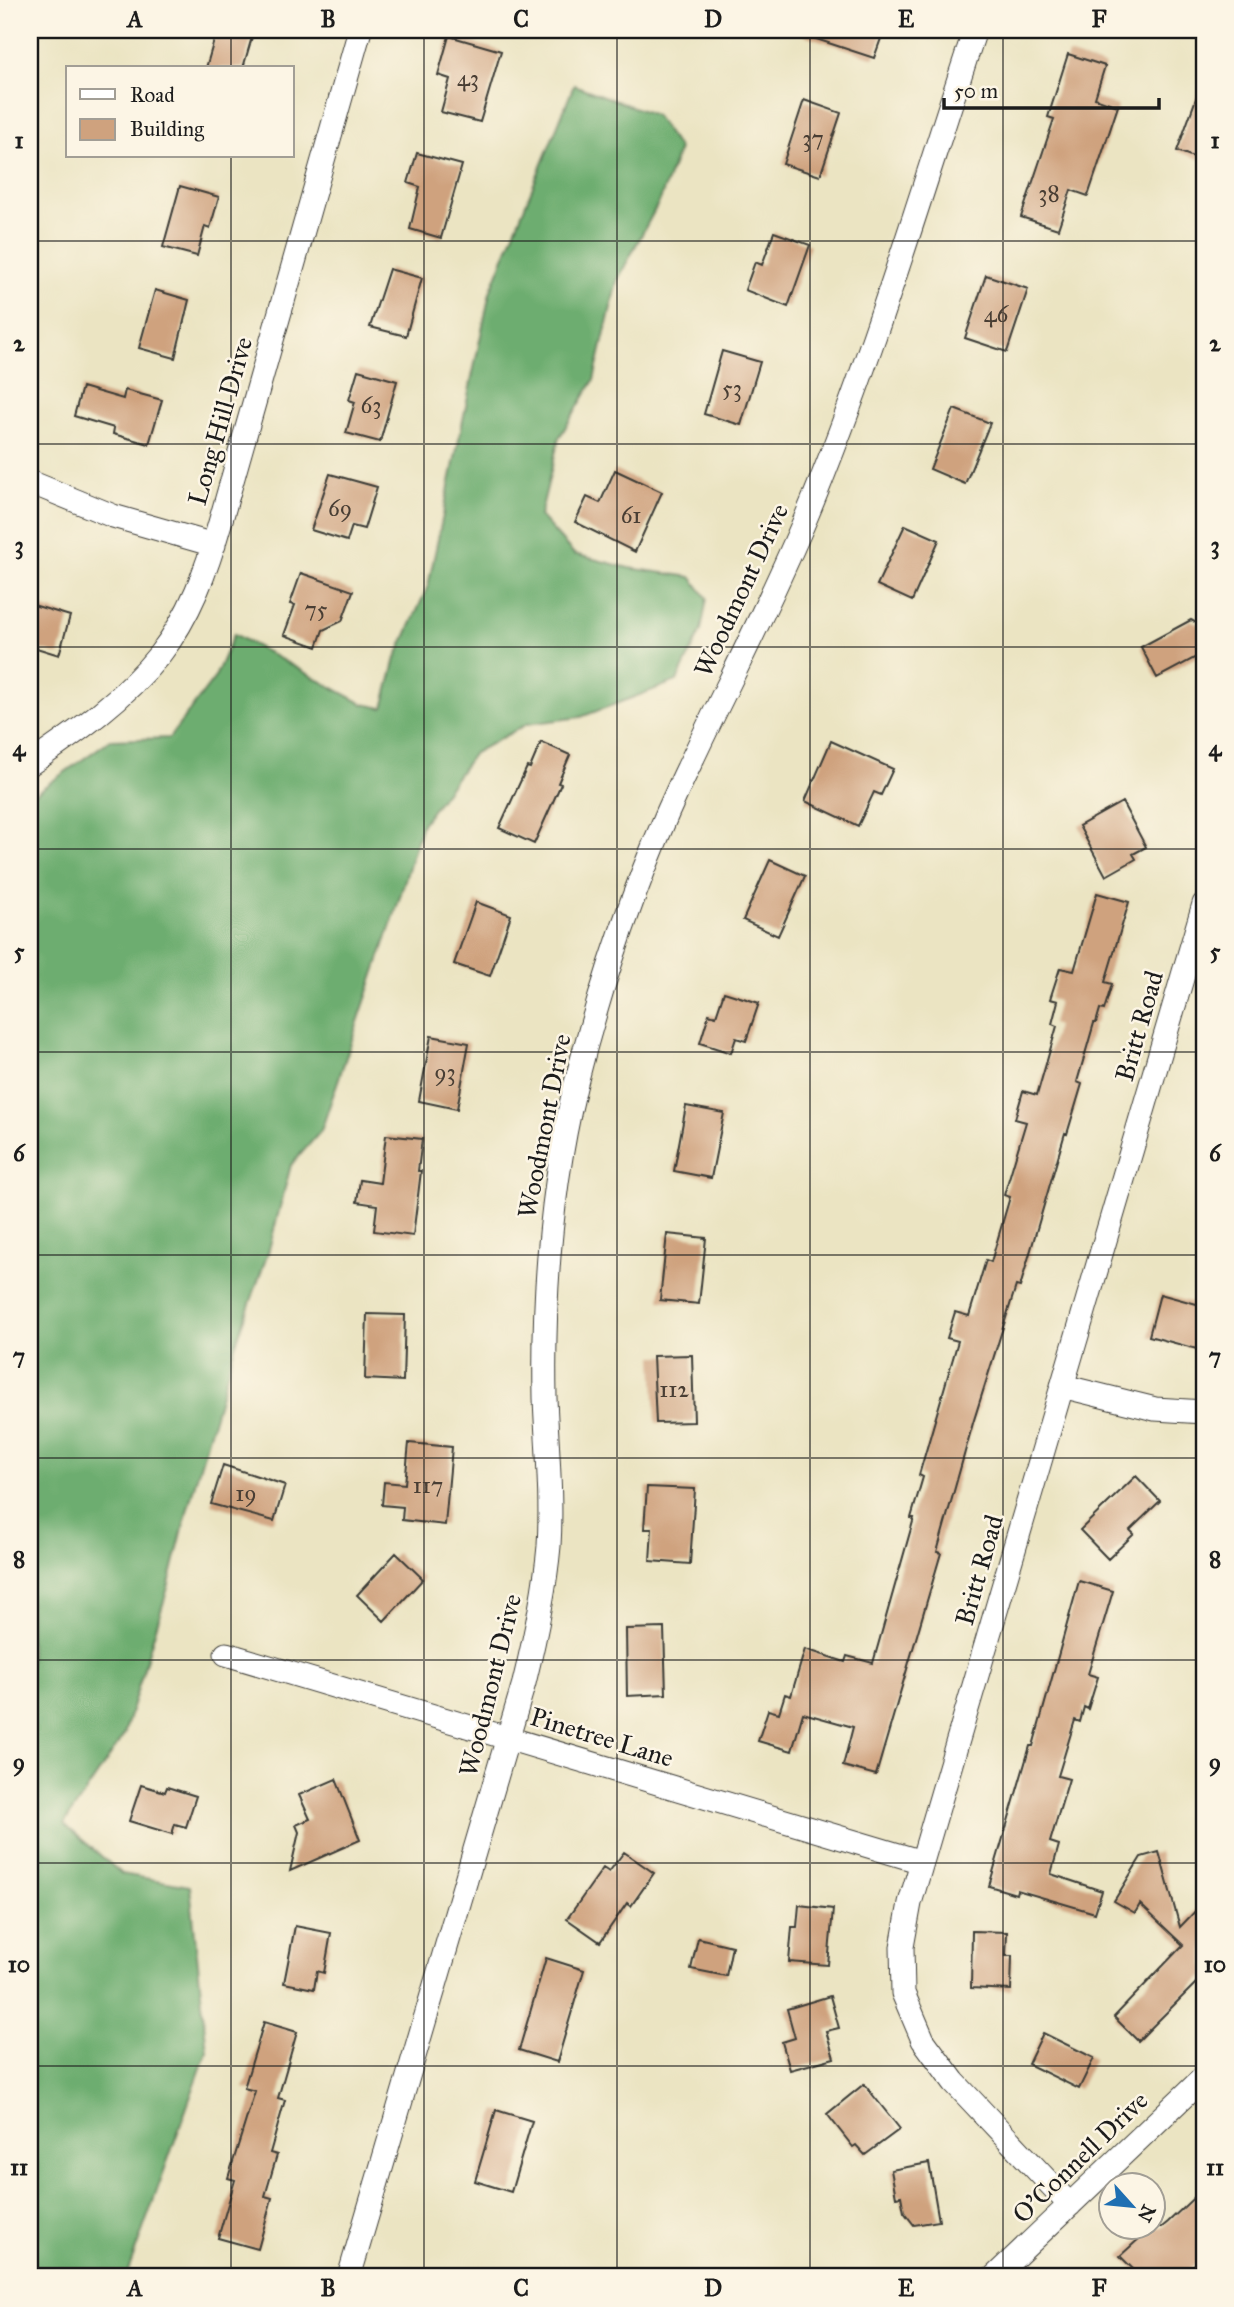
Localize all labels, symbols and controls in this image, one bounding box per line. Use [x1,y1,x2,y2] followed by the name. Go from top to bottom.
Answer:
[125,5,143,33] text: A
[320,5,336,33] text: B
[513,5,529,33] text: C
[704,5,722,33] text: D
[898,5,915,33] text: E
[1091,5,1107,33] text: F
[457,64,479,92] house number: 43
[66,66,294,158] legend
[944,66,1159,110] scale bar
[954,78,999,104] text: 50 m
[130,82,175,108] text: Road
[130,116,204,142] text: Building
[802,124,824,152] house number: 37
[14,126,24,154] text: 1
[1210,126,1220,154] text: 1
[1038,179,1060,207] house number: 38
[984,300,1010,328] house number: 46
[13,329,25,357] text: 2
[1209,329,1221,357] text: 2
[181,333,259,509] street label: Long Hill Drive
[722,374,742,402] house number: 53
[361,391,382,419] house number: 63
[328,494,352,522] house number: 69
[687,498,795,682] street label: Woodmont Drive
[621,501,641,529] house number: 61
[14,531,24,560] text: 3
[1210,531,1220,560] text: 3
[305,595,328,623] house number: 75
[13,734,27,762] text: 4
[1209,734,1223,762] text: 4
[14,937,25,965] text: 5
[1210,937,1221,965] text: 5
[1108,967,1170,1085] street label: Britt Road
[510,1031,578,1221] street label: Woodmont Drive
[434,1058,456,1086] house number: 93
[13,1139,26,1167] text: 6
[1209,1139,1222,1167] text: 6
[13,1342,25,1370] text: 7
[1209,1342,1221,1370] text: 7
[659,1375,689,1403] house number: 112
[413,1471,443,1499] house number: 117
[235,1479,257,1507] house number: 19
[948,1511,1010,1629] street label: Britt Road
[13,1545,25,1573] text: 8
[1209,1545,1221,1573] text: 8
[452,1590,528,1780] street label: Woodmont Drive
[527,1700,678,1774] street label: Pinetree Lane
[13,1748,25,1777] text: 9
[1209,1748,1221,1777] text: 9
[8,1950,30,1978] text: 10
[1204,1950,1226,1978] text: 10
[1006,2084,1155,2230] street label: O'Connell Drive
[10,2153,28,2181] text: 11
[1206,2153,1224,2181] text: 11
[1098,2170,1168,2240] north arrow
[1133,2201,1161,2226] text: N
[125,2274,143,2302] text: A
[320,2274,336,2302] text: B
[513,2274,529,2302] text: C
[704,2274,722,2302] text: D
[898,2274,915,2302] text: E
[1091,2274,1107,2302] text: F

